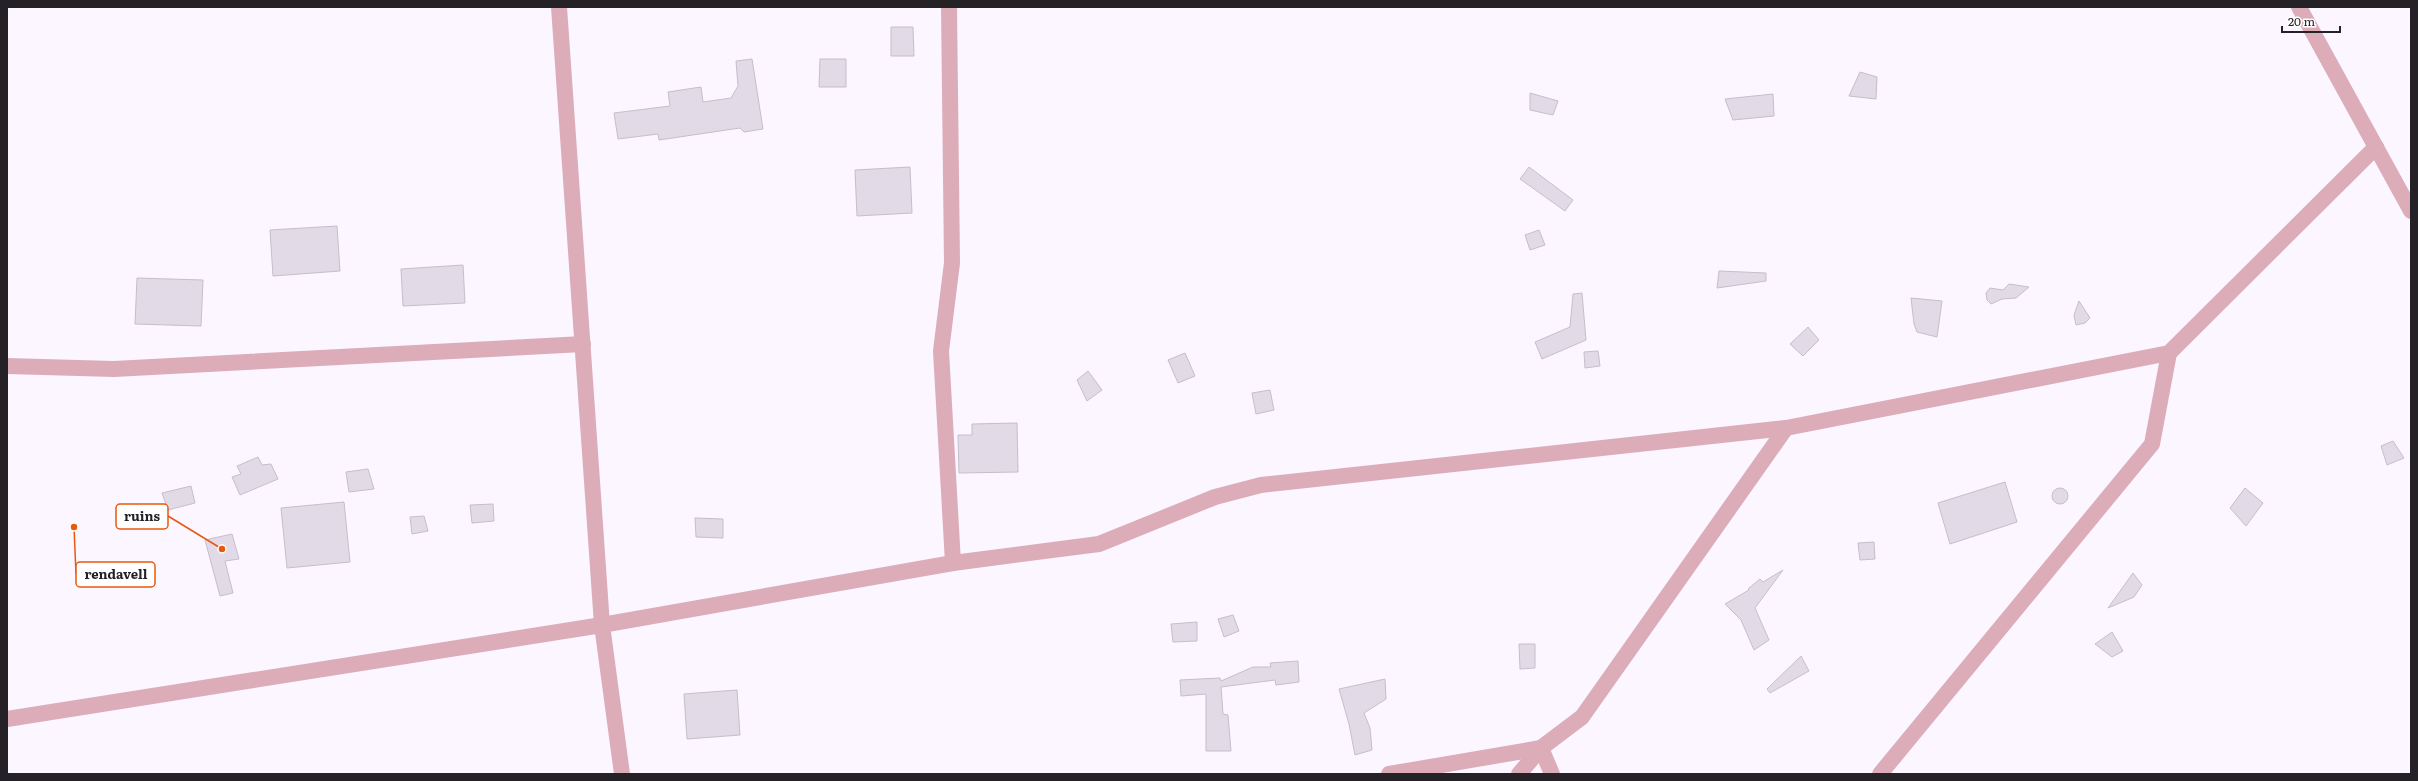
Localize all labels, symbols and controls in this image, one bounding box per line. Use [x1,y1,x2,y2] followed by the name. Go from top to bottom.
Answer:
[2282,8,2340,34] scale bar
[2288,12,2315,30] text: 20 m
[116,504,168,529] callout: ruins
[124,506,161,525] text: ruins
[76,562,155,587] callout: rendavell
[84,564,148,583] text: rendavell

